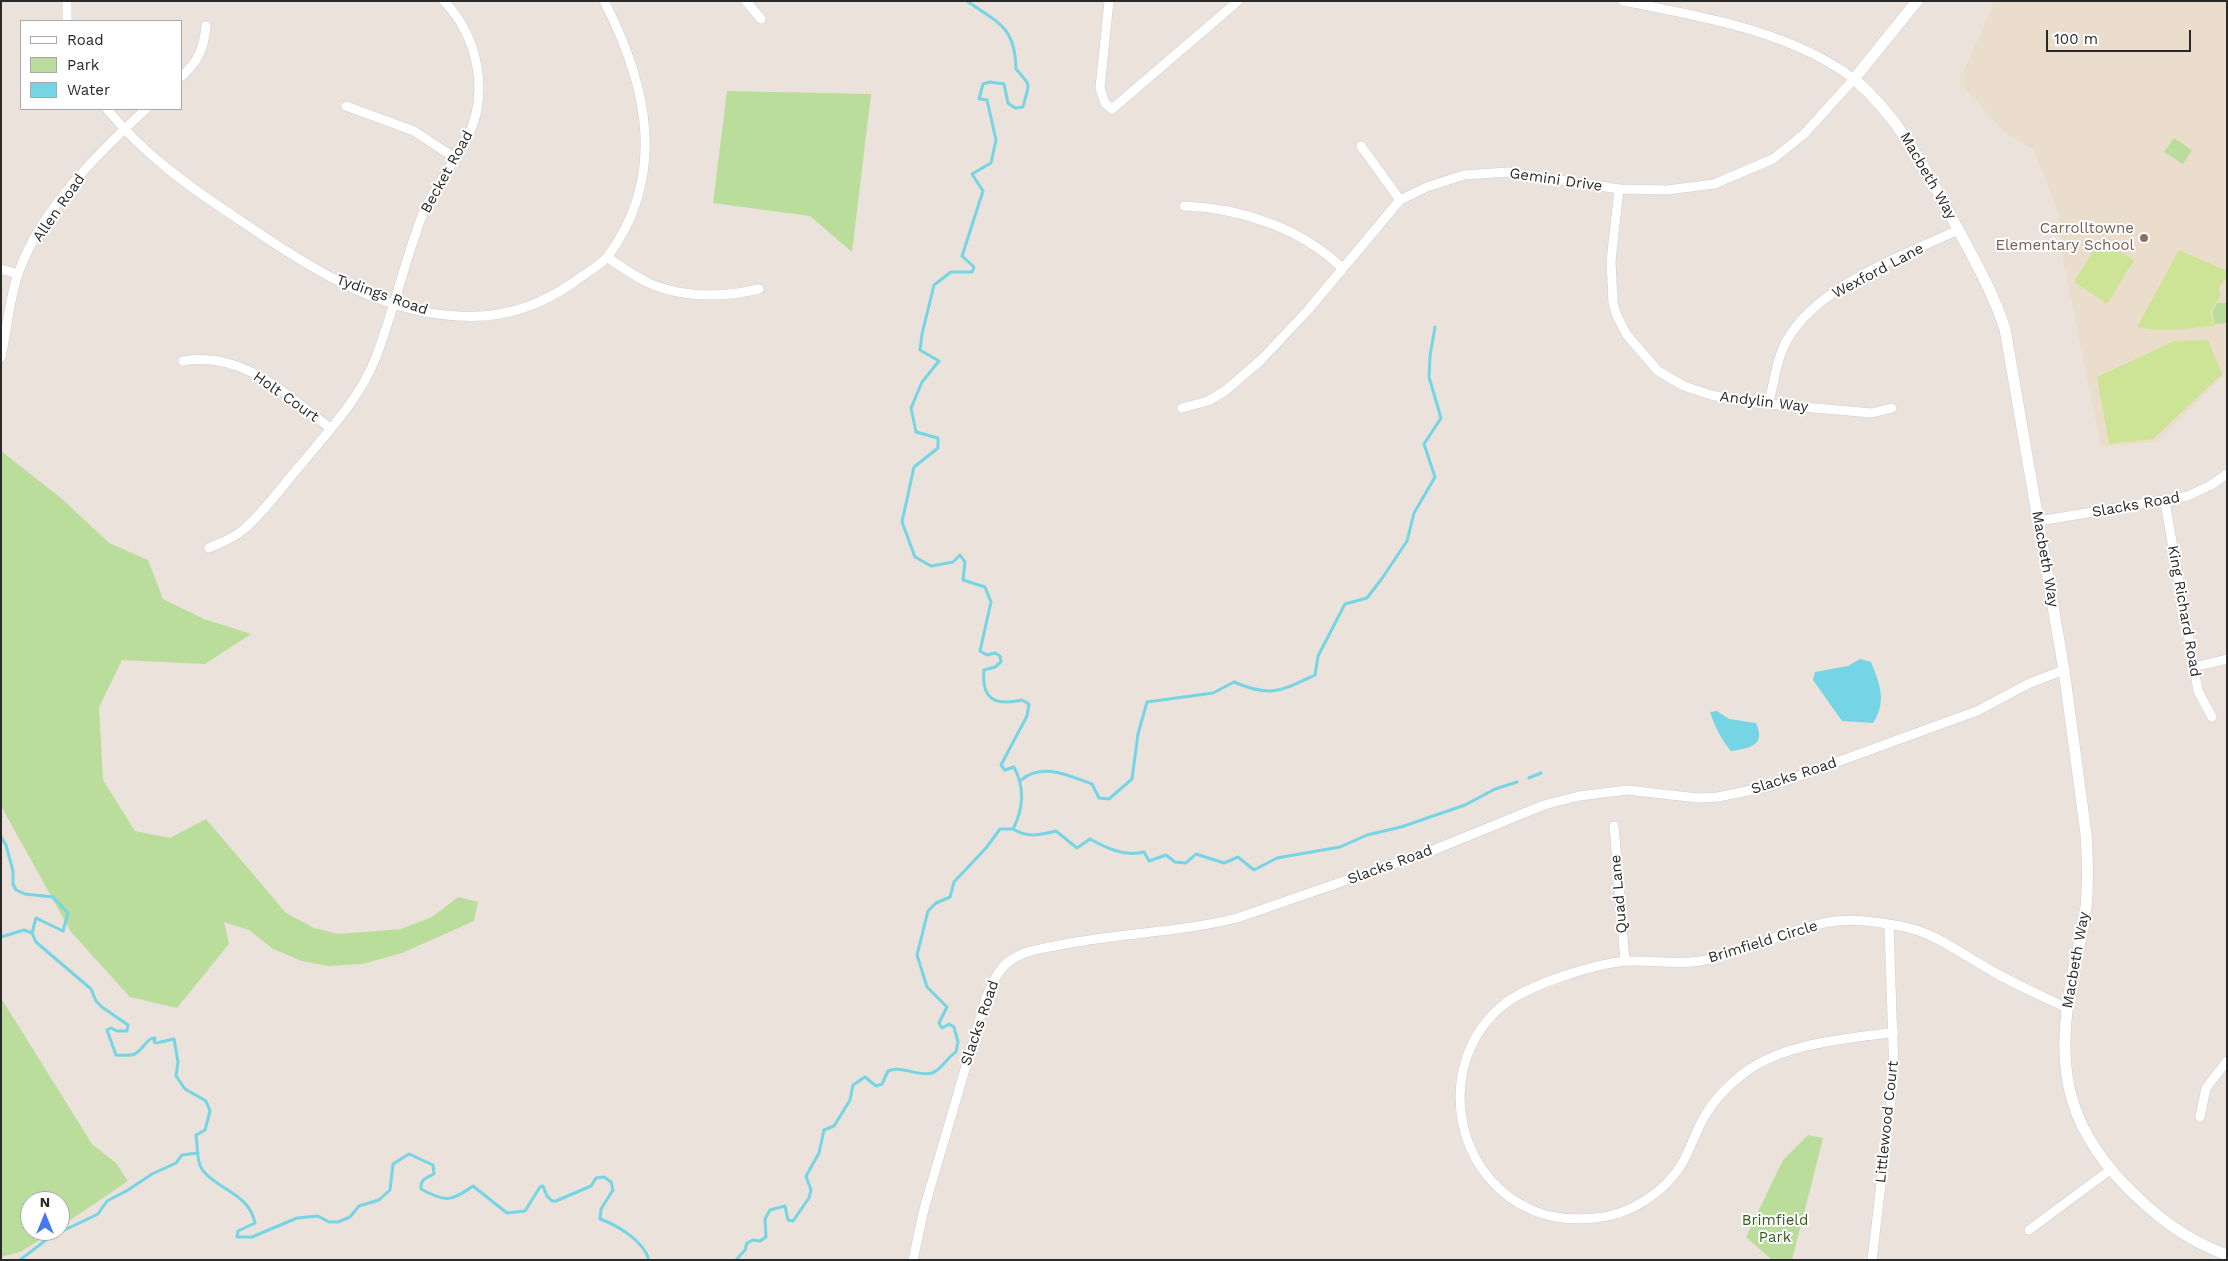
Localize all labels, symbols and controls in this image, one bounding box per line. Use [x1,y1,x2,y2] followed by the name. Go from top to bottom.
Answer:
[20,20,182,110] legend
[2048,20,2193,52] scale bar
[2054,30,2098,48] text: 100 m
[67,31,104,49] text: Road
[67,56,99,74] text: Park
[67,81,110,99] text: Water
[417,128,477,216] street label: Becket Road
[1896,129,1960,223] street label: Macbeth Way
[1508,165,1604,195] street label: Gemini Drive
[29,171,89,245] street label: Allen Road
[1995,220,2134,255] place label: Carrolltowne Elementary School
[2138,232,2150,244] marker: Carrolltowne Elementary School
[1829,239,1927,303] street label: Wexford Lane
[334,271,430,319] street label: Tydings Road
[250,368,322,426] street label: Holt Court
[1719,388,1809,416] street label: Andylin Way
[2091,488,2181,522] street label: Slacks Road
[2028,509,2062,609] street label: Macbeth Way
[2164,544,2204,678] street label: King Richard Road
[1749,754,1839,798] street label: Slacks Road
[1345,841,1435,889] street label: Slacks Road
[1607,854,1631,934] street label: Quad Lane
[2059,910,2093,1010] street label: Macbeth Way
[1706,917,1820,967] street label: Brimfield Circle
[957,978,1003,1068] street label: Slacks Road
[1872,1060,1902,1184] street label: Littlewood Court
[20,1191,70,1241] north arrow
[40,1194,50,1210] text: N
[1742,1212,1808,1247] park label: Brimfield Park

